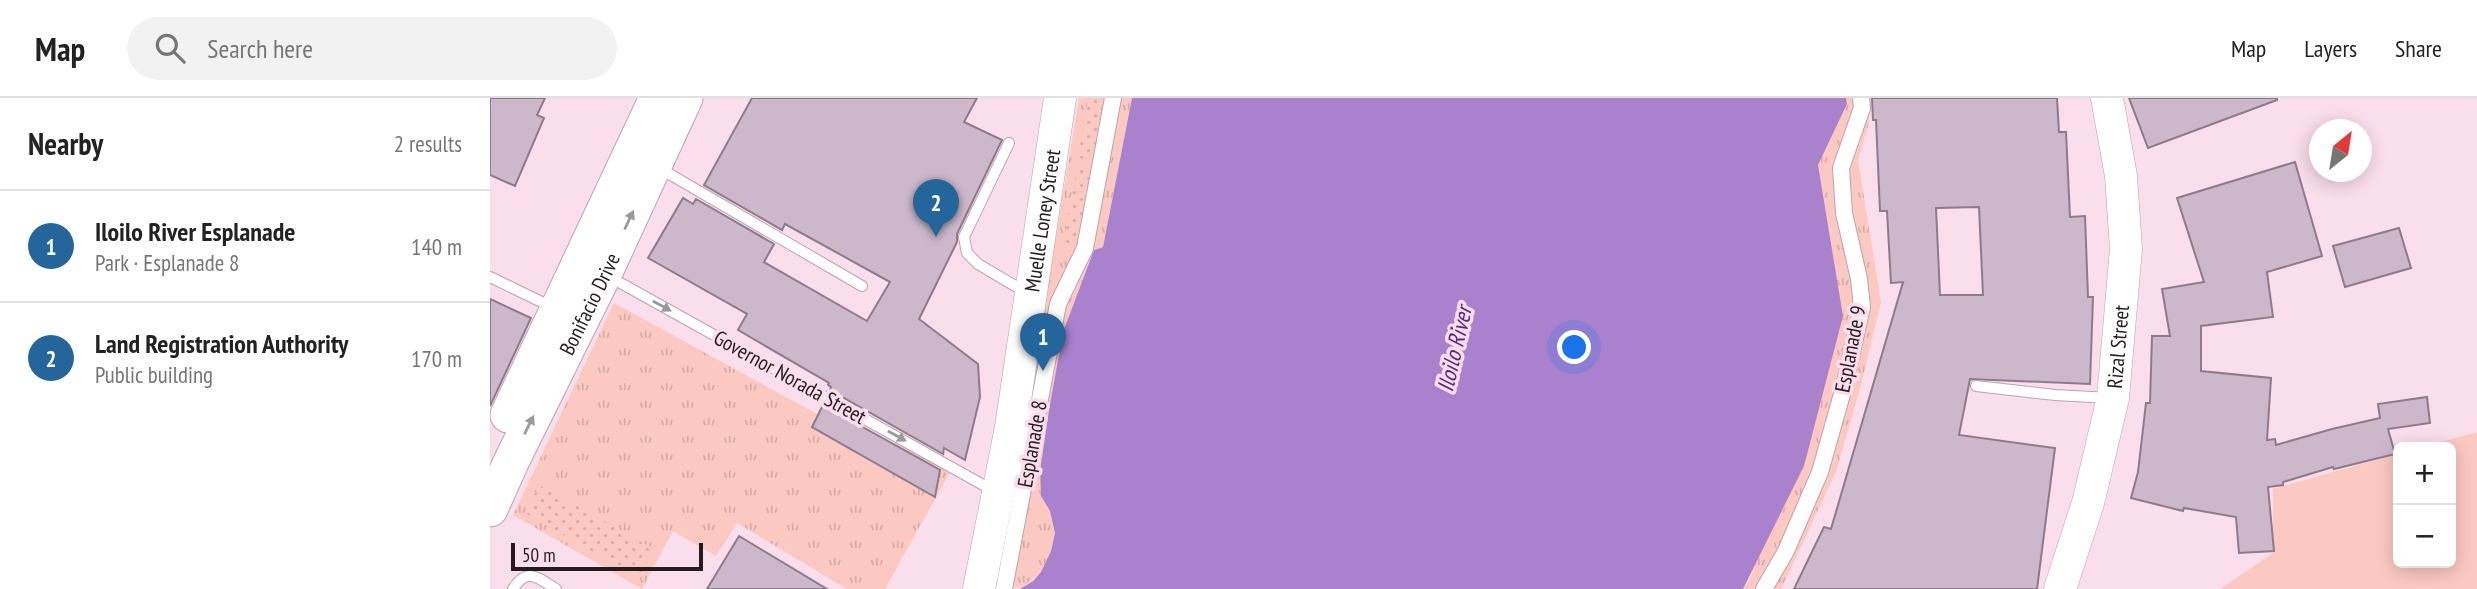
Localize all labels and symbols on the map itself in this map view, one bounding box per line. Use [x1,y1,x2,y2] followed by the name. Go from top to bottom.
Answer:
[2309,119,2372,182] north arrow
[1018,147,1066,294] street label: Muelle Loney Street
[913,179,959,237] pin: 2
[623,210,635,230] one-way arrow
[553,248,625,359] street label: Bonifacio Drive
[652,300,671,312] one-way arrow
[1430,300,1479,394] water label: Iloilo River
[1828,303,1872,395] street label: Esplanade 9
[2100,304,2135,389] street label: Rizal Street
[1020,313,1066,371] pin: 1
[709,324,871,430] street label: Governor Norada Street
[1557,330,1591,364] your location
[1011,398,1053,490] street label: Esplanade 8
[524,415,535,435] one-way arrow
[887,430,907,442] one-way arrow
[511,540,704,572] scale bar

